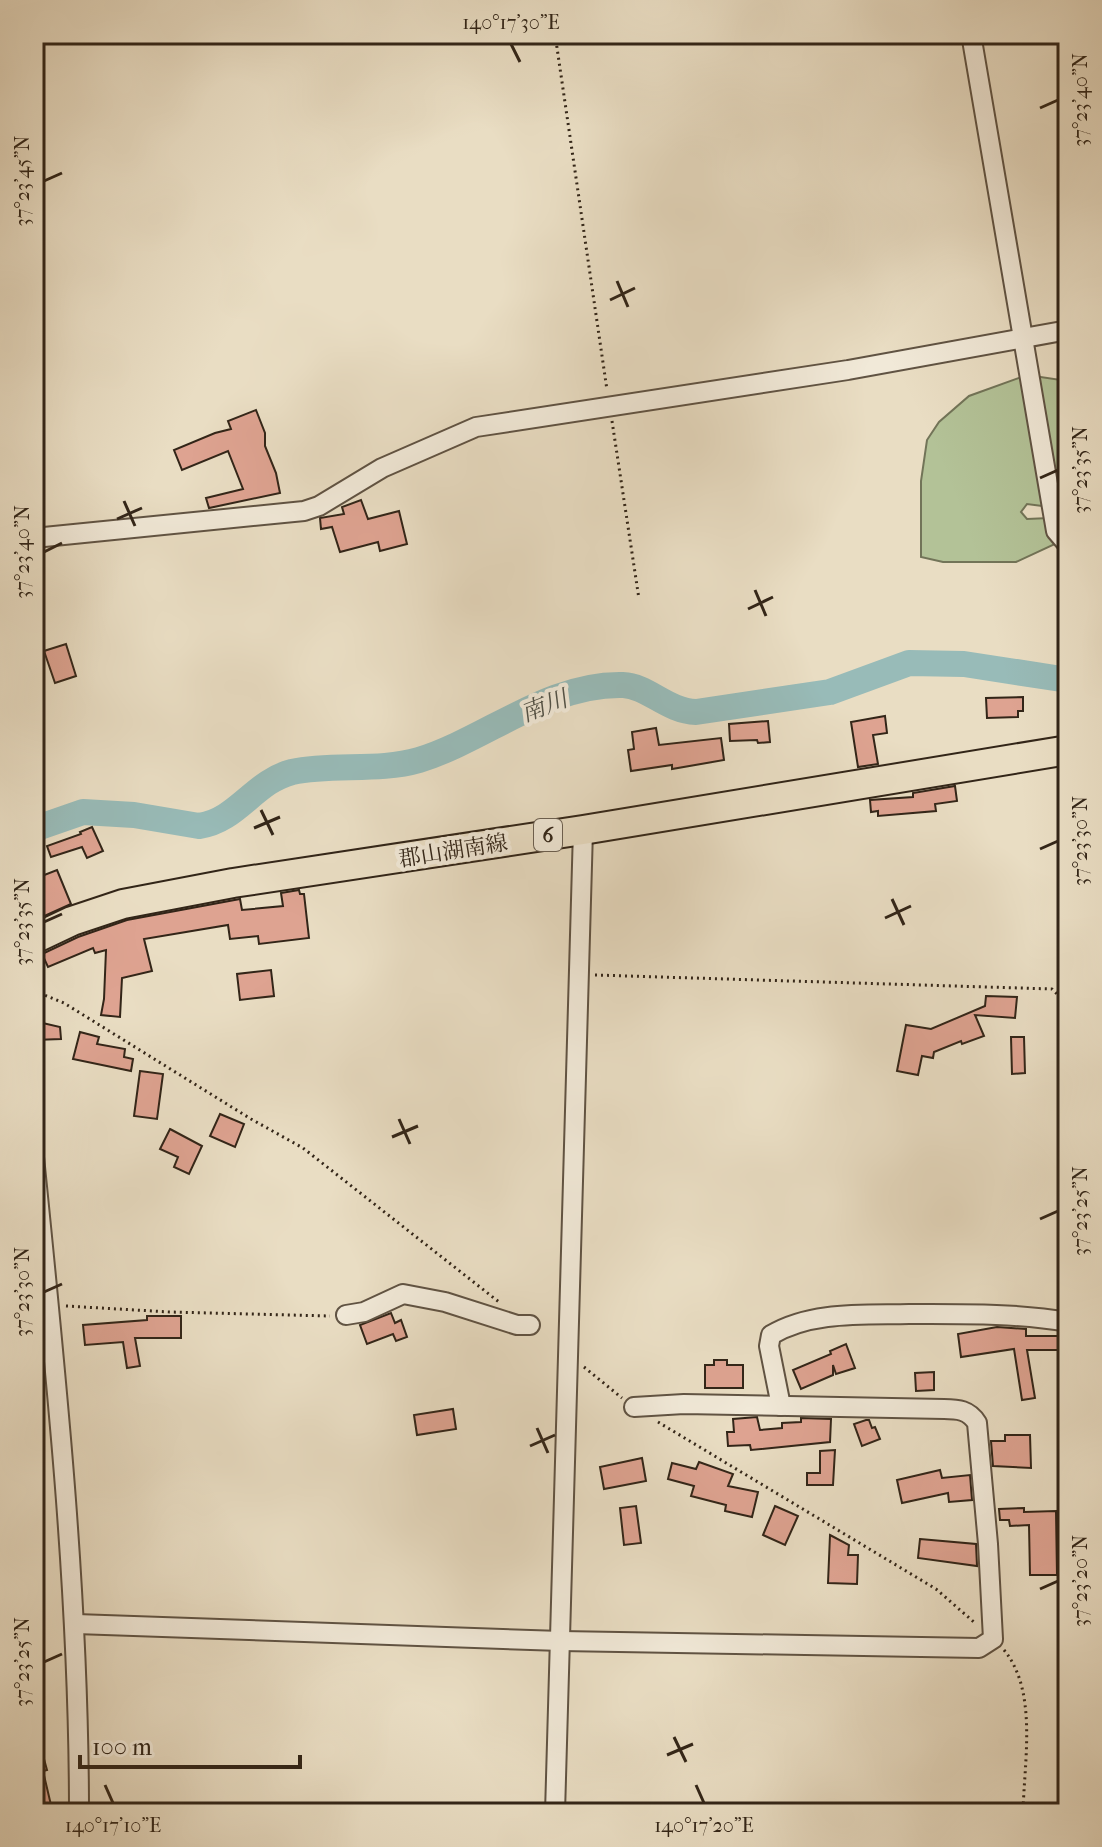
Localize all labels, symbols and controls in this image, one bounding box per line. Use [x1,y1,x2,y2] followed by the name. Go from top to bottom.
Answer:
[462,11,560,34] text: 140°17'30"E
[1069,53,1092,147] text: 37°23'40"N
[11,136,34,226] text: 37°23'45"N
[1069,426,1092,514] text: 37°23'35"N
[11,505,34,599] text: 37°23'40"N
[517,683,574,728] water label: 南川
[1069,796,1092,886] text: 37°23'30"N
[534,819,562,851] road number: 6
[397,830,510,872] street label: 郡山湖南線
[11,878,34,966] text: 37°23'35"N
[1069,1166,1092,1256] text: 37°23'25"N
[11,1247,34,1337] text: 37°23'30"N
[1069,1535,1092,1627] text: 37°23'20"N
[11,1617,34,1707] text: 37°23'25"N
[80,1719,300,1769] scale bar
[92,1733,152,1761] text: 100 m
[65,1814,161,1837] text: 140°17'10"E
[654,1814,754,1837] text: 140°17'20"E

